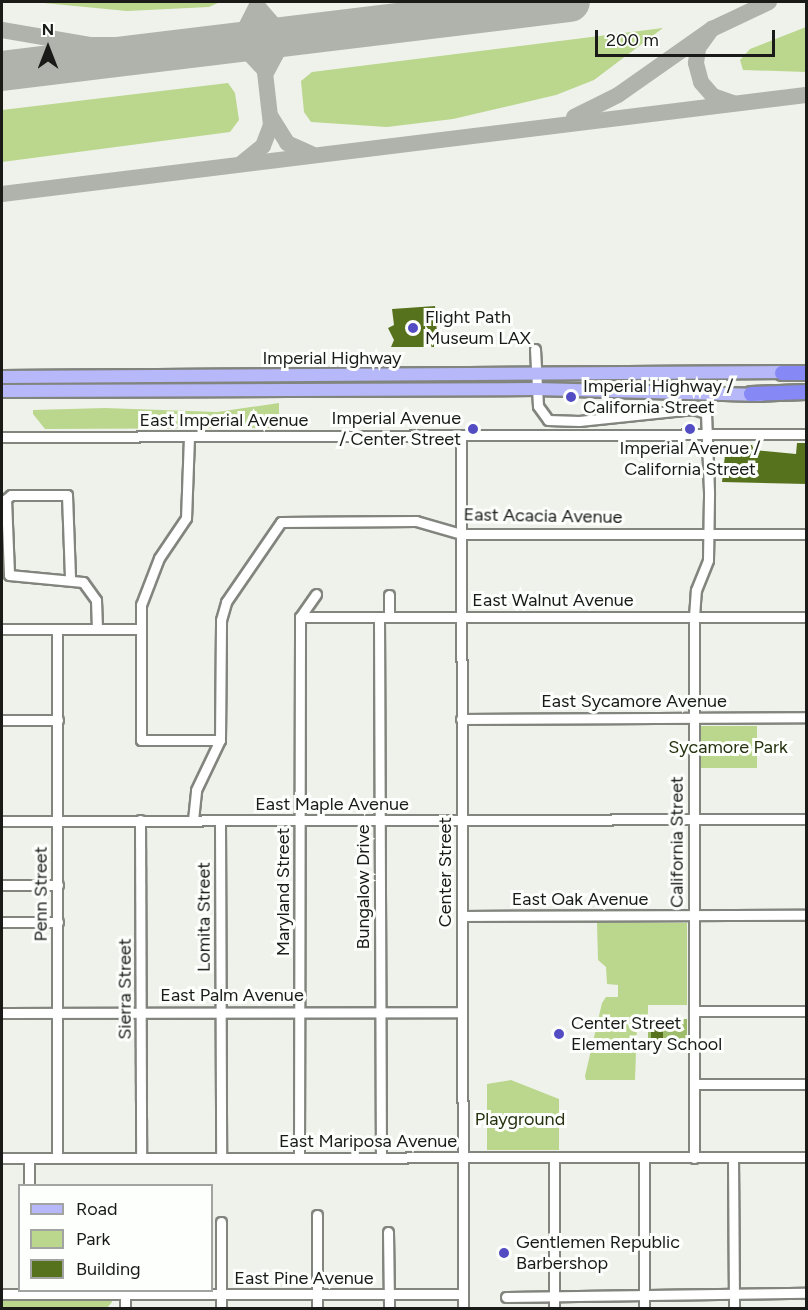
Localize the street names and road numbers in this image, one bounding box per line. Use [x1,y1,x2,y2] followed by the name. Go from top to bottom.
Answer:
[262,347,402,369] street label: Imperial Highway
[140,409,308,431] street label: East Imperial Avenue
[463,504,623,528] street label: East Acacia Avenue
[472,589,634,611] street label: East Walnut Avenue
[541,690,727,712] street label: East Sycamore Avenue
[666,776,688,908] street label: California Street
[255,793,409,815] street label: East Maple Avenue
[434,817,456,927] street label: Center Street
[352,824,374,950] street label: Bungalow Drive
[272,828,294,956] street label: Maryland Street
[30,846,52,942] street label: Penn Street
[193,862,215,972] street label: Lomita Street
[512,888,648,910] street label: East Oak Avenue
[114,938,136,1040] street label: Sierra Street
[160,984,304,1006] street label: East Palm Avenue
[279,1130,457,1152] street label: East Mariposa Avenue
[234,1267,374,1289] street label: East Pine Avenue

